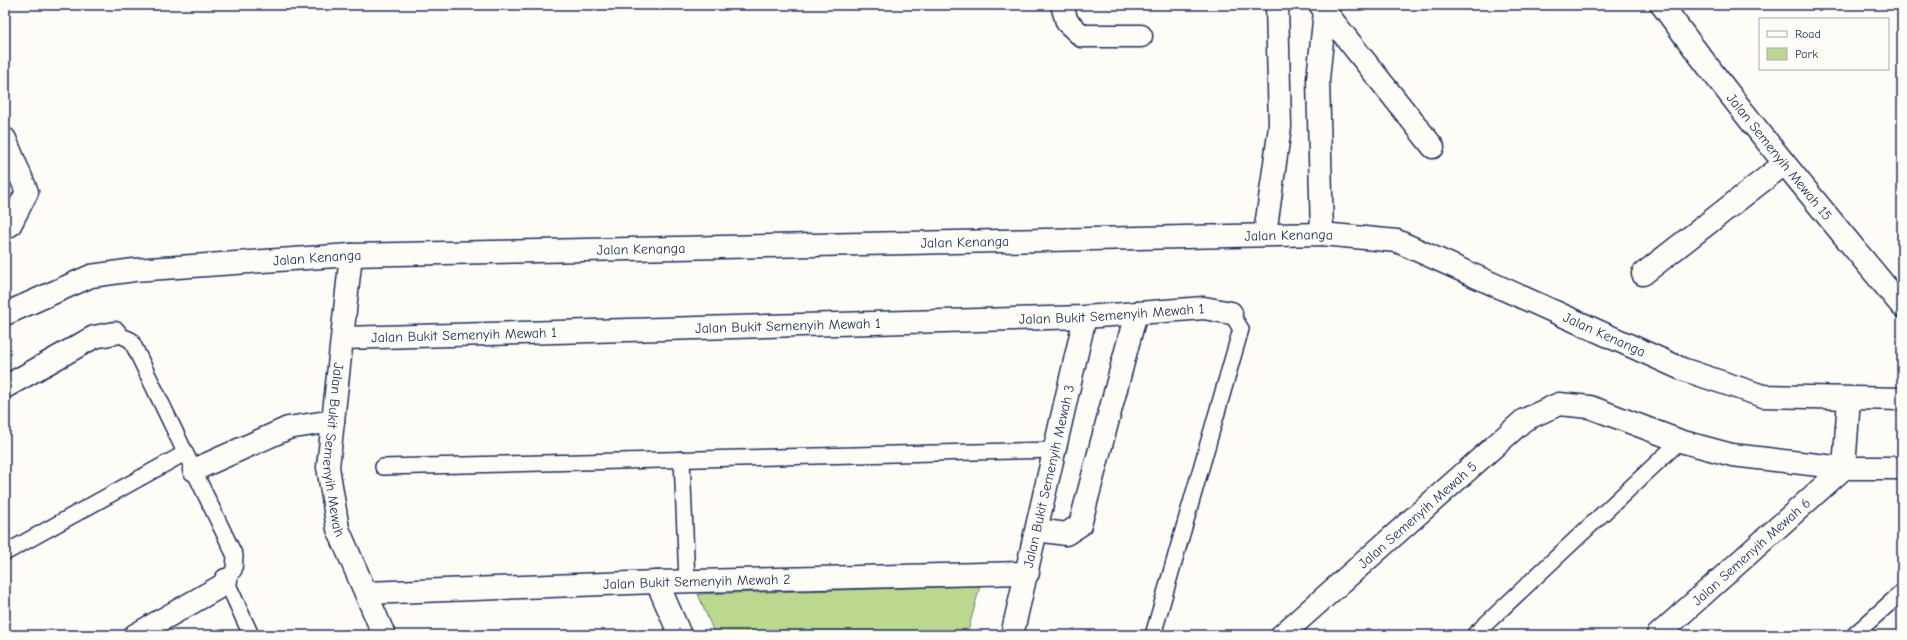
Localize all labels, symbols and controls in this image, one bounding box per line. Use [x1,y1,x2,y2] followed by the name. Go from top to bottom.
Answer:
[1759,18,1889,70] legend
[1795,27,1821,41] text: Road
[1795,47,1818,61] text: Park
[1723,90,1836,224] street label: Jalan Semenyih Mewah 15
[1244,225,1334,244] street label: Jalan Kenanga
[920,232,1009,251] street label: Jalan Kenanga
[596,239,685,258] street label: Jalan Kenanga
[272,246,362,269] street label: Jalan Kenanga
[1019,300,1205,327] street label: Jalan Bukit Semenyih Mewah 1
[1561,308,1648,360] street label: Jalan Kenanga
[695,314,881,337] street label: Jalan Bukit Semenyih Mewah 1
[371,323,557,346] street label: Jalan Bukit Semenyih Mewah 1
[320,362,349,539] street label: Jalan Bukit Semenyih Mewah
[1019,383,1078,569] street label: Jalan Bukit Semenyih Mewah 3
[1354,458,1480,572] street label: Jalan Semenyih Mewah 5
[1688,494,1814,609] street label: Jalan Semenyih Mewah 6
[603,570,791,593] street label: Jalan Bukit Semenyih Mewah 2

